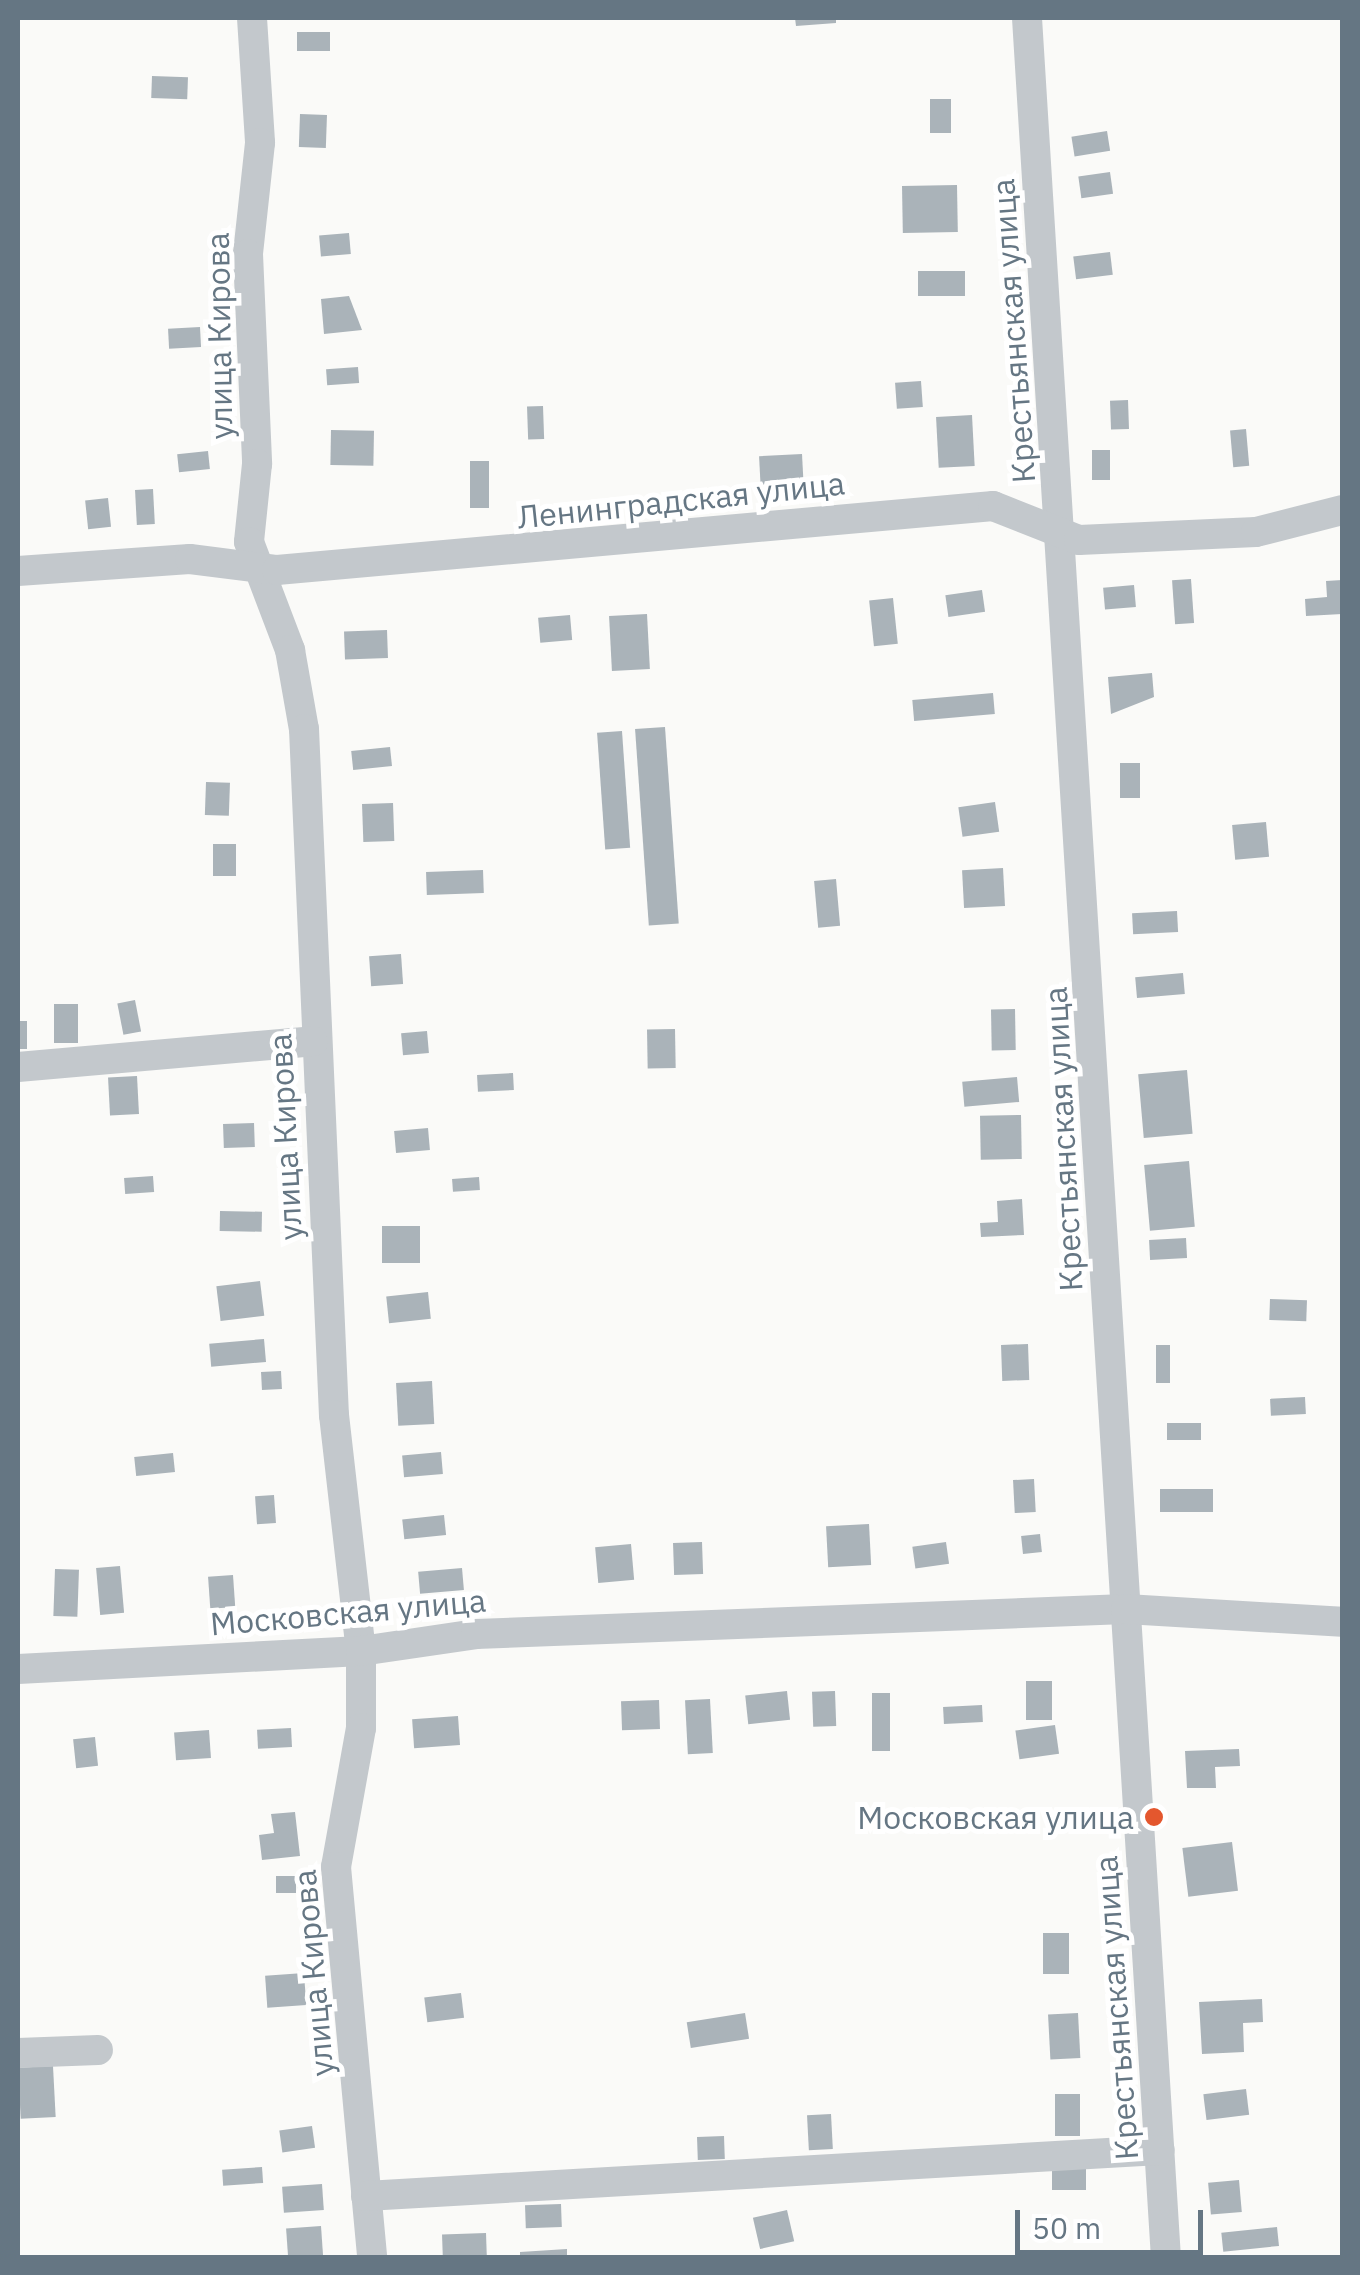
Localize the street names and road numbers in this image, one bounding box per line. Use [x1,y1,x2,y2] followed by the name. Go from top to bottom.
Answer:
[983,178,1043,484] street label: Крестьянская улица
[198,232,240,440] street label: улица Кирова
[515,464,847,536] street label: Ленинградская улица
[1036,986,1090,1292] street label: Крестьянская улица
[260,1033,310,1241] street label: улица Кирова
[209,1581,487,1643] street label: Московская улица
[1086,1855,1146,2161] street label: Крестьянская улица
[285,1868,341,2078] street label: улица Кирова

